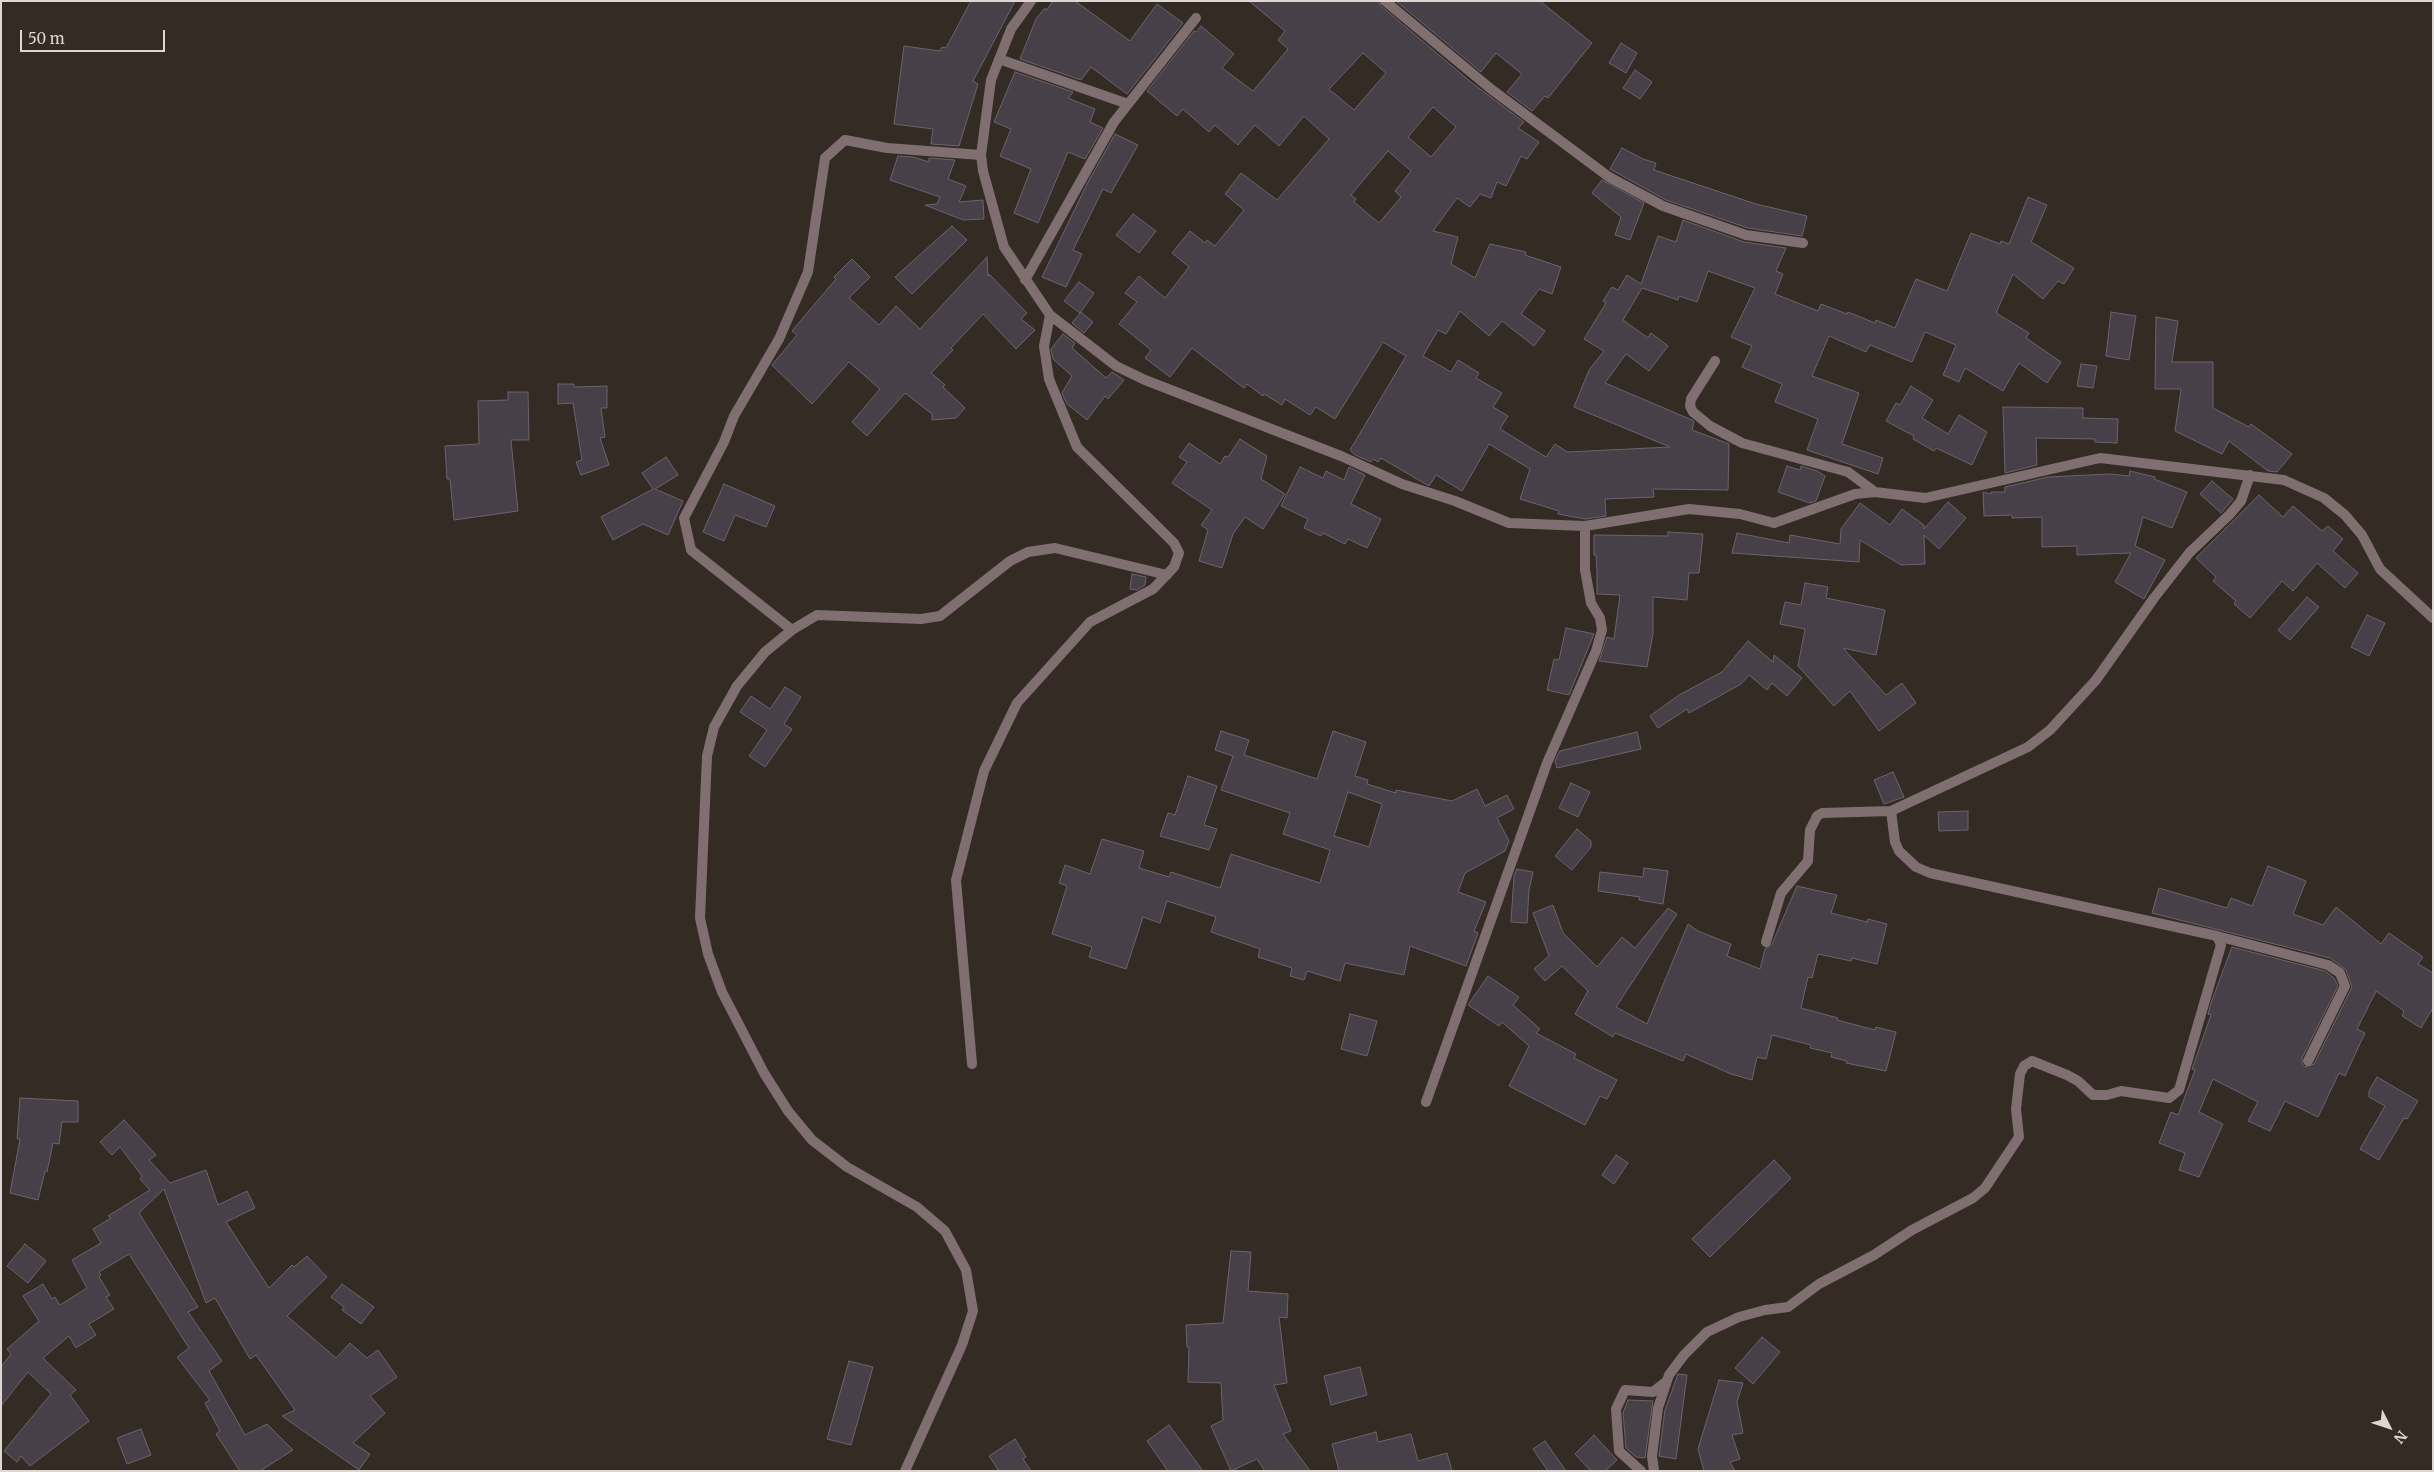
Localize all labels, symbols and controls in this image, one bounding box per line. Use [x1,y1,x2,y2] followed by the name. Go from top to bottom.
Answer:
[22,20,168,52] scale bar
[28,29,65,48] text: 50 m
[2364,1402,2414,1452] north arrow
[2390,1427,2411,1447] text: N

